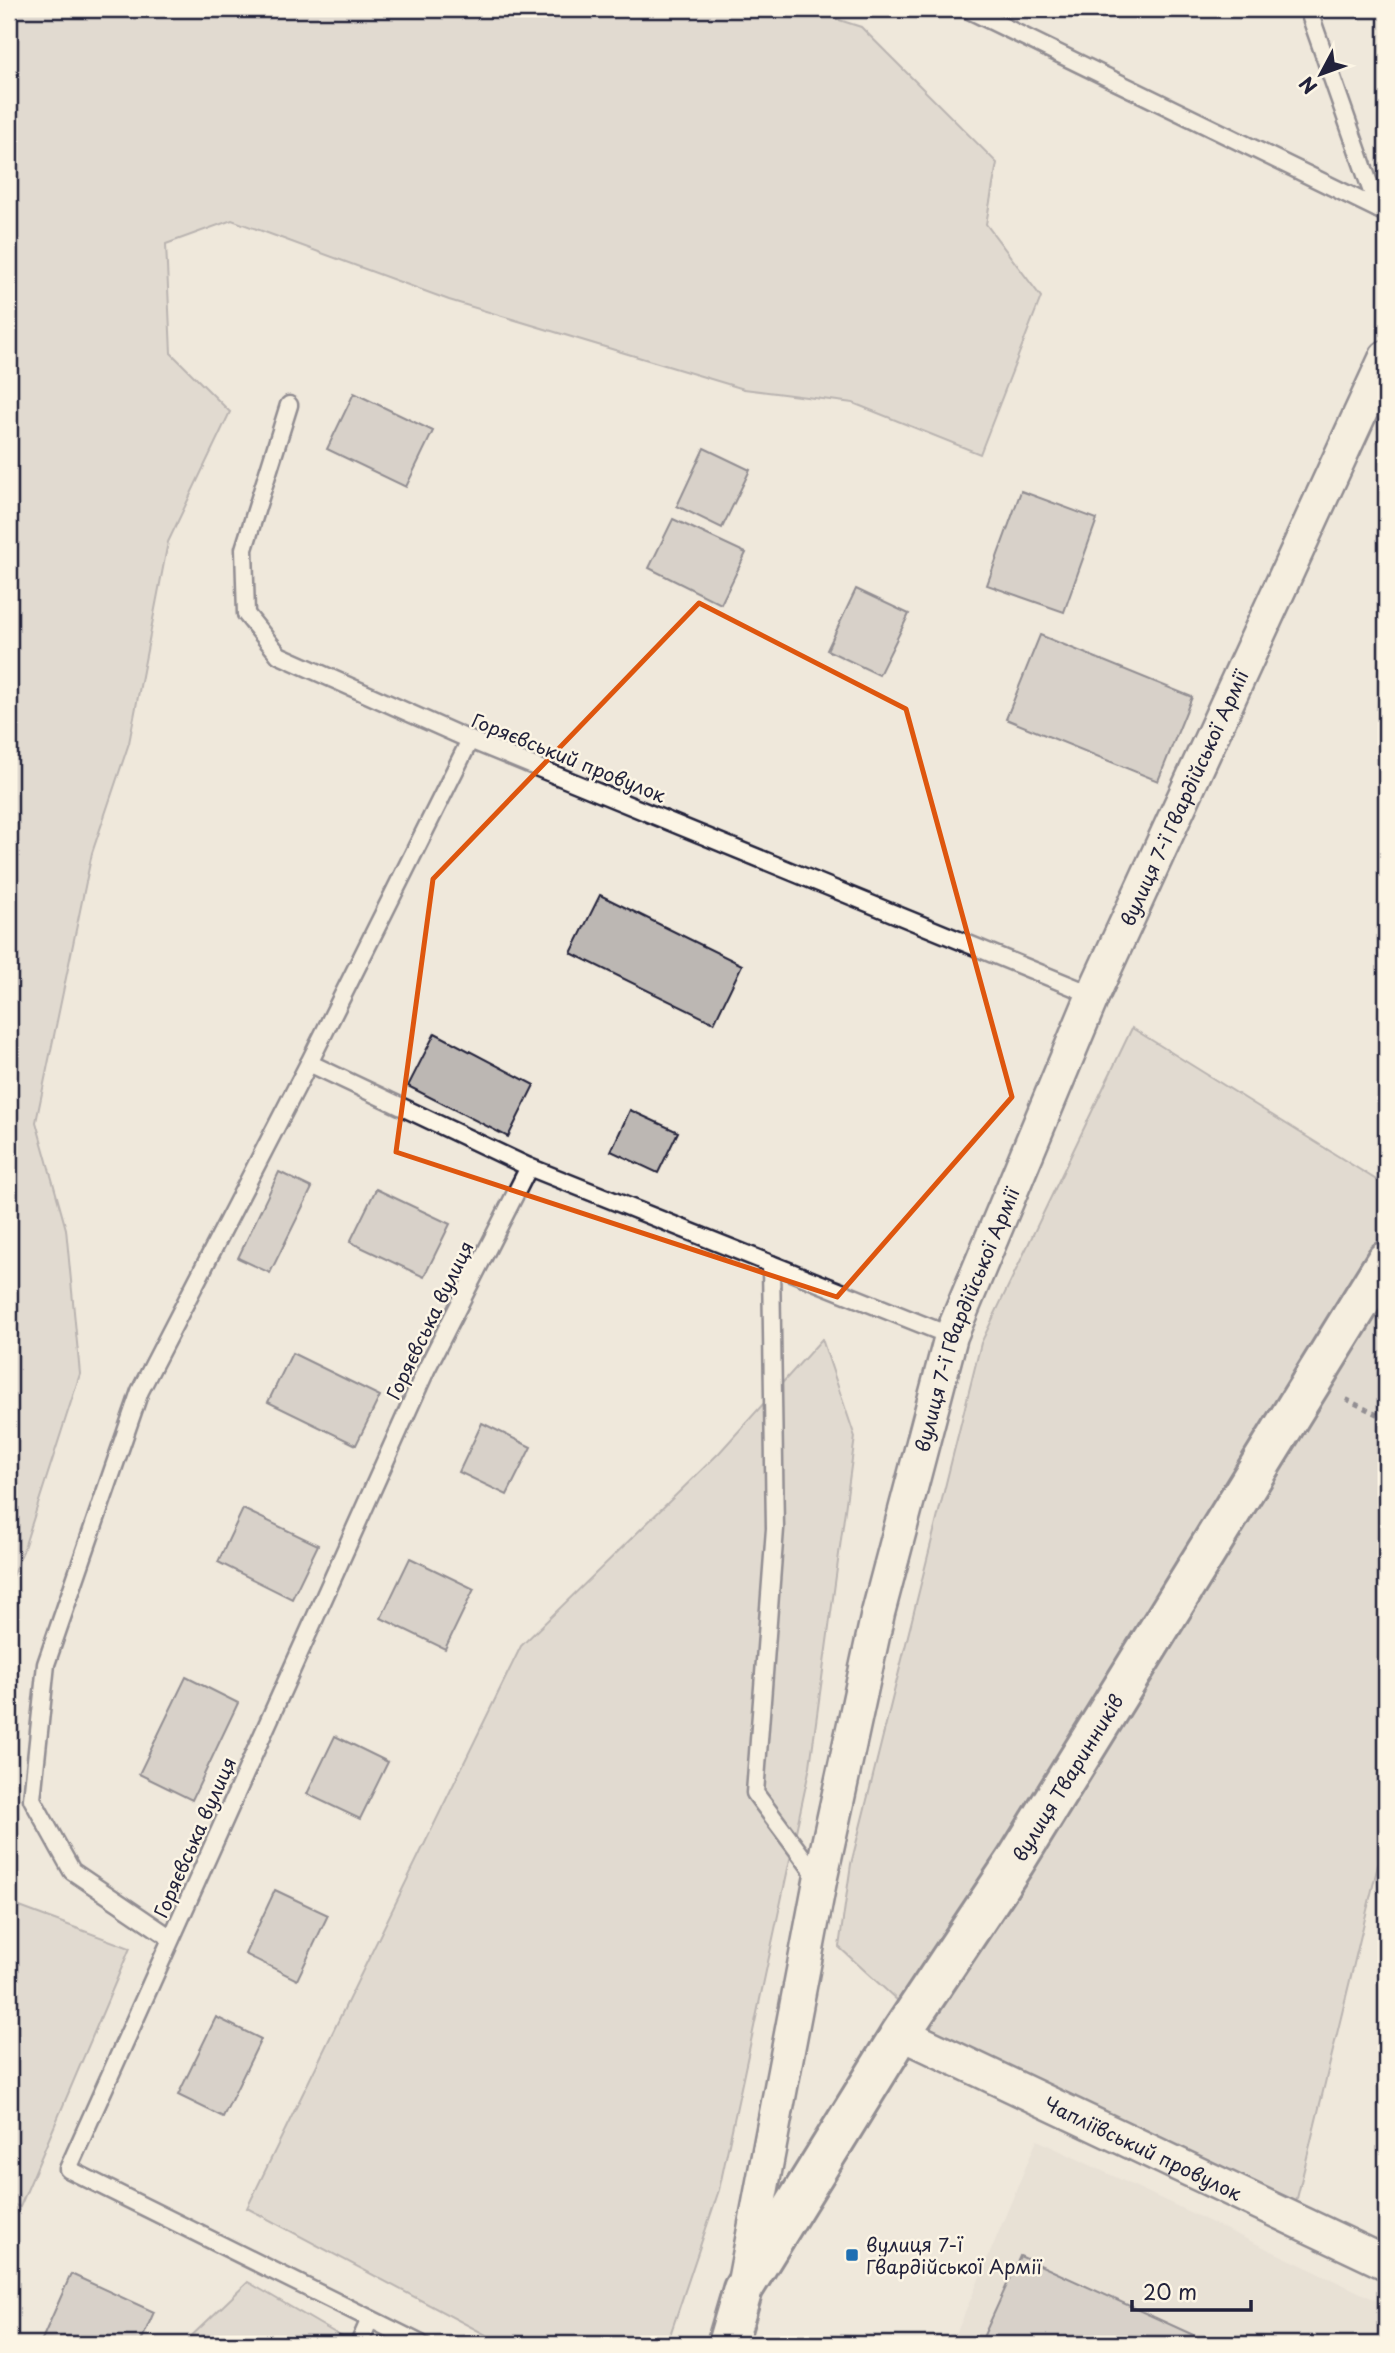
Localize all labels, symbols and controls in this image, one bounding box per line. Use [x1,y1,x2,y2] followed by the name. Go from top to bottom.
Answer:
[1286,38,1356,108] north arrow
[1292,71,1323,101] text: N
[1113,664,1255,930] street label: вулиця 7-ї Гвардійської Армії
[468,705,671,809] street label: Горяєвський провулок
[907,1182,1026,1455] street label: вулиця 7-ї Гвардійської Армії
[378,1236,480,1404] street label: Горяєвська вулиця
[1005,1688,1130,1866] street label: вулиця Тваринників
[146,1752,242,1922] street label: Горяєвська вулиця
[1040,2089,1247,2207] street label: Чапліївський провулок
[866,2230,1043,2280] place label: вулиця 7-ї Гвардійської Армії
[844,2247,860,2263] marker: вулиця 7-ї Гвардійської Армії
[1132,2269,1252,2313] scale bar
[1143,2275,1197,2307] text: 20 m

